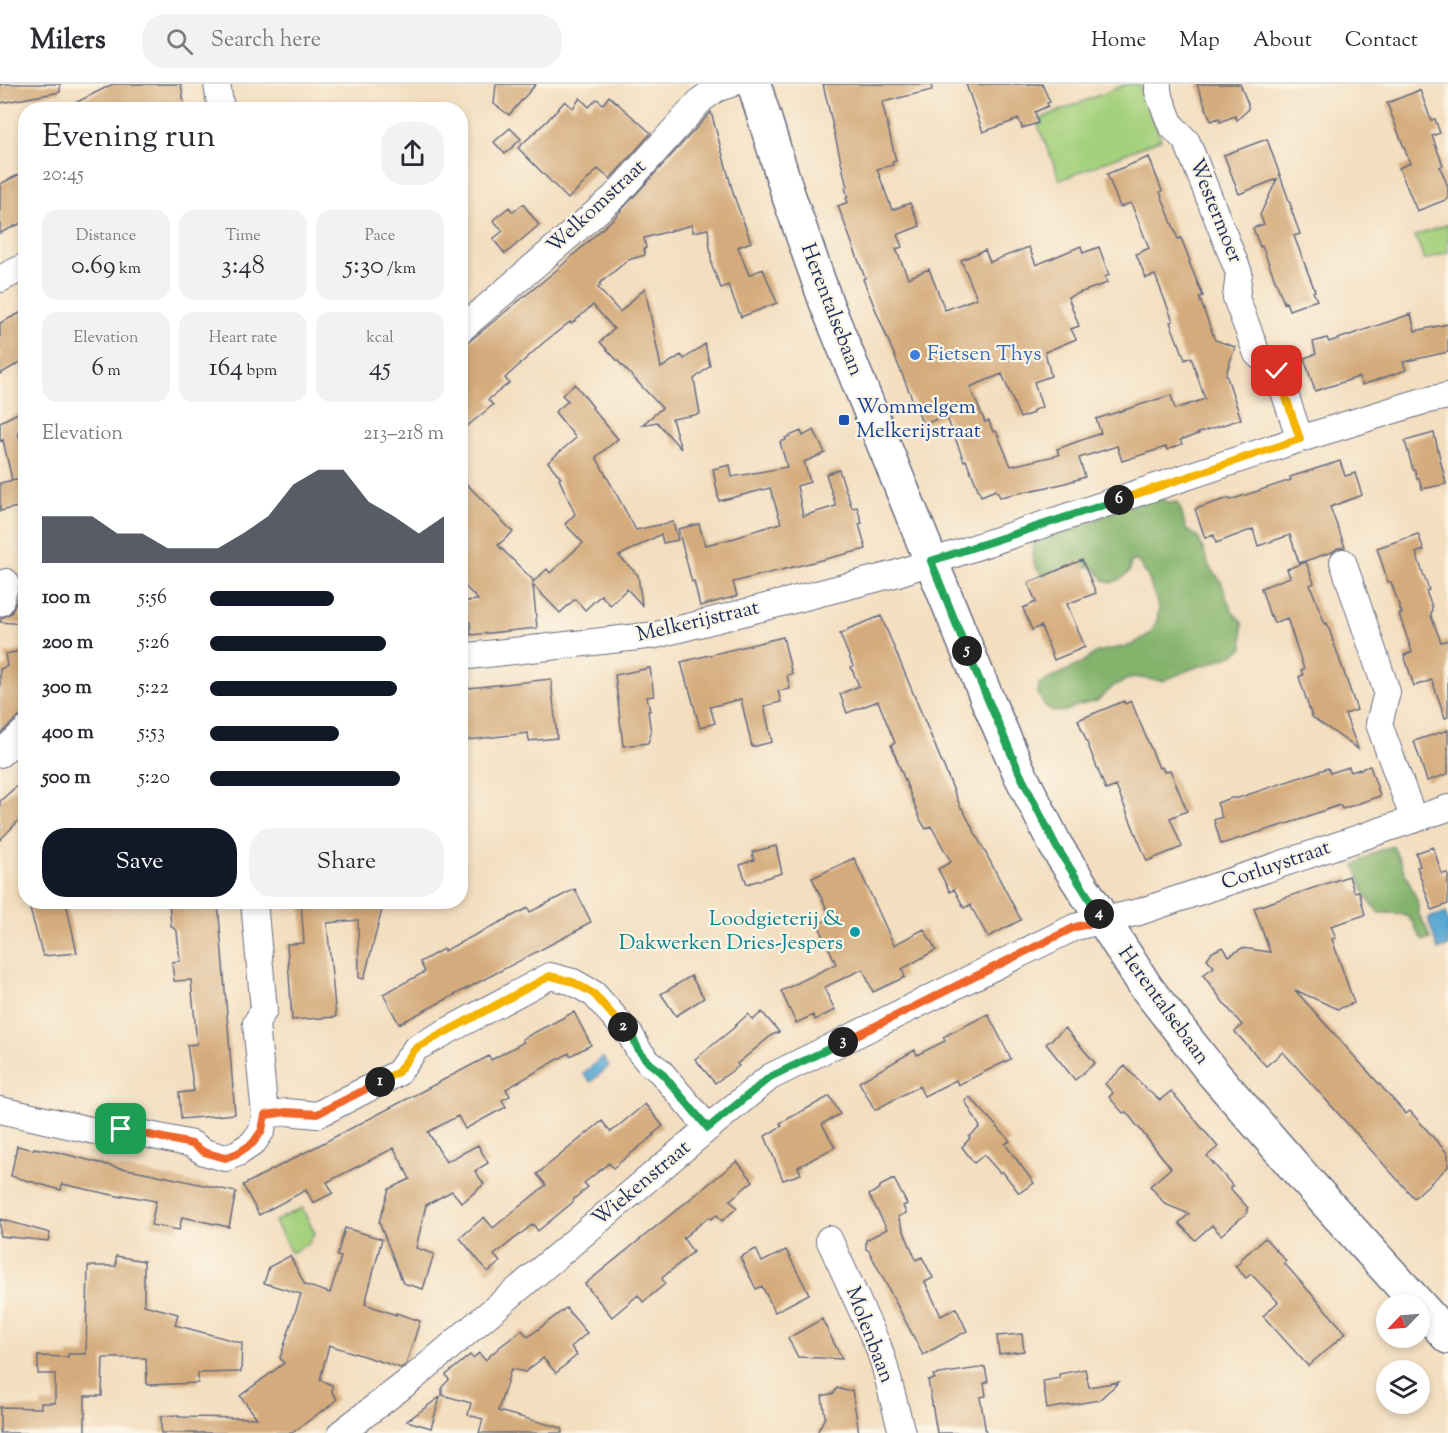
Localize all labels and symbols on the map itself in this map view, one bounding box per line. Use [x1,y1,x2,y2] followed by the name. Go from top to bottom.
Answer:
[540,153,654,261] street label: Welkomstraat
[1180,154,1250,268] street label: Westermoer
[792,239,870,381] street label: Herentalsebaan
[927,340,1042,370] place label: Fietsen Thys
[1251,345,1302,396] pin
[908,348,922,362] marker: Fietsen Thys
[856,393,981,447] place label: Wommelgem Melkerijstraat
[837,413,851,427] marker: Wommelgem Melkerijstraat
[1104,485,1134,515] pin: 6
[634,593,762,651] street label: Melkerijstraat
[952,636,982,666] pin: 5
[1217,833,1335,899] street label: Corluystraat
[1084,899,1114,929] pin: 4
[619,905,843,959] place label: Loodgieterij & Dakwerken Dries-Jespers
[848,925,862,939] marker: Loodgieterij & Dakwerken Dries-Jespers
[1110,941,1216,1071] street label: Herentalsebaan
[608,1012,638,1042] pin: 2
[828,1027,858,1057] pin: 3
[365,1067,395,1097] pin: 1
[95,1103,146,1154] pin
[586,1134,698,1234] street label: Wiekenstraat
[837,1282,901,1388] street label: Molenbaan
[1376,1294,1430,1348] north arrow

